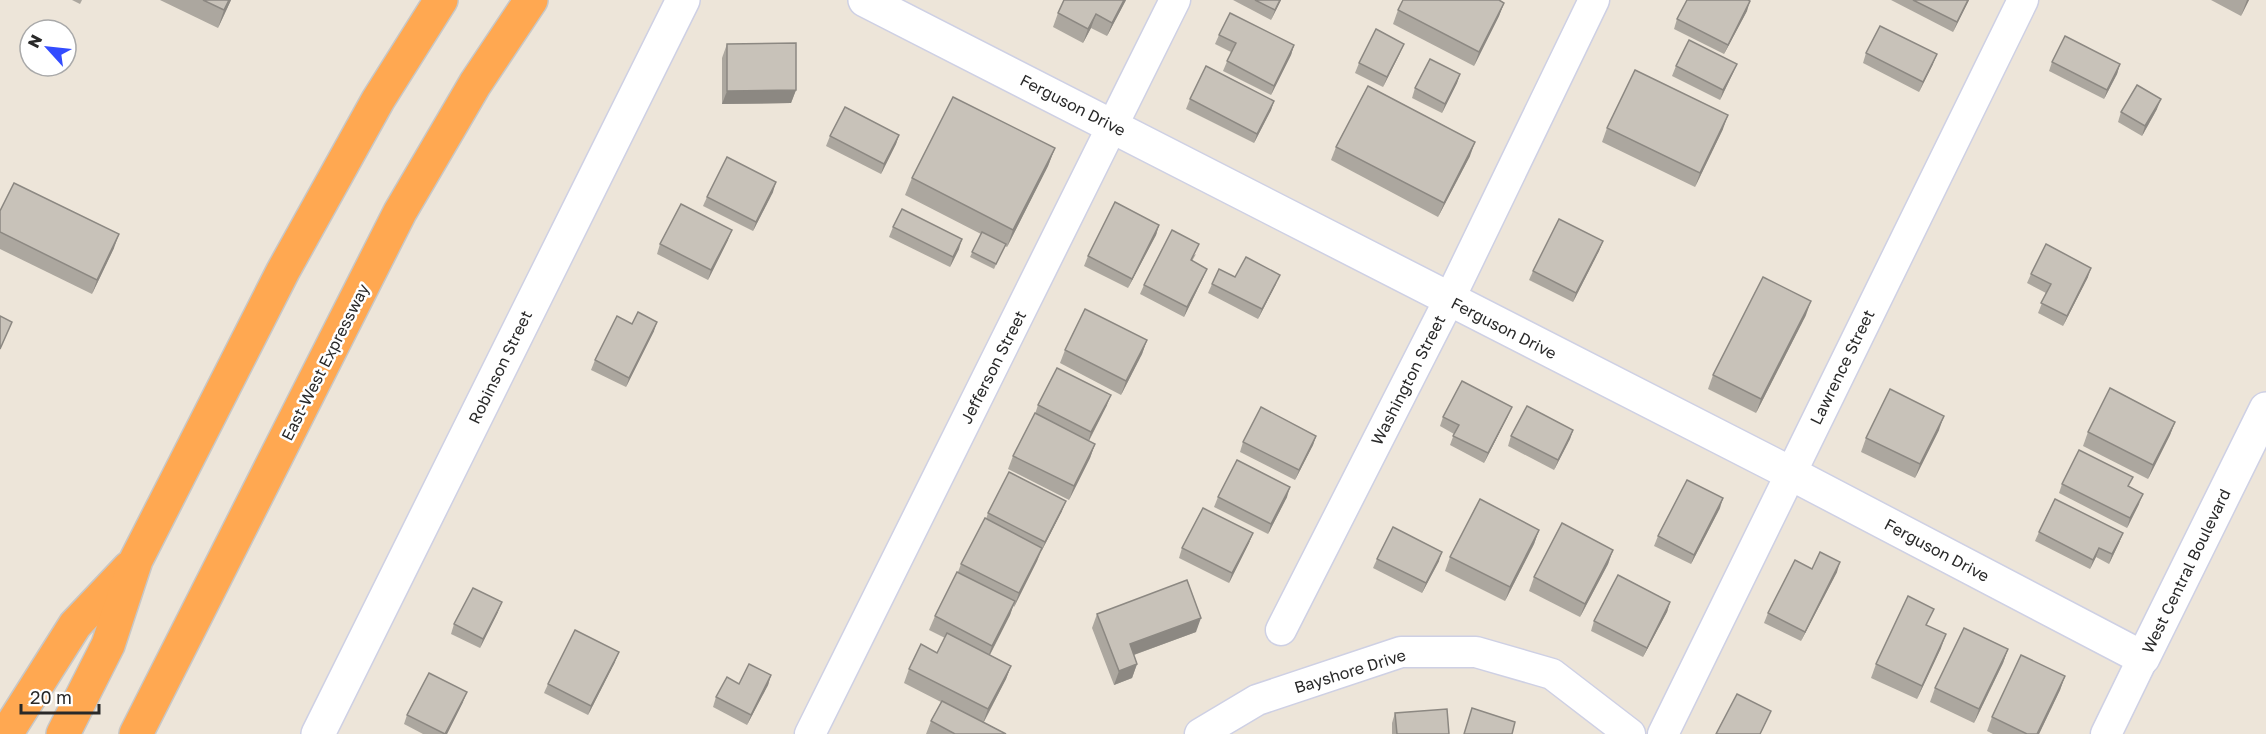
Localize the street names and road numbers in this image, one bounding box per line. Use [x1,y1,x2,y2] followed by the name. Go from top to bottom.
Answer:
[1017,70,1129,140] street label: Ferguson Drive
[277,280,373,444] street label: East-West Expressway
[1448,293,1560,363] street label: Ferguson Drive
[1805,306,1879,428] street label: Lawrence Street
[464,307,536,427] street label: Robinson Street
[956,307,1030,427] street label: Jefferson Street
[1367,312,1449,448] street label: Washington Street
[2137,485,2235,657] street label: West Central Boulevard
[1881,514,1993,586] street label: Ferguson Drive
[1292,645,1408,697] street label: Bayshore Drive

